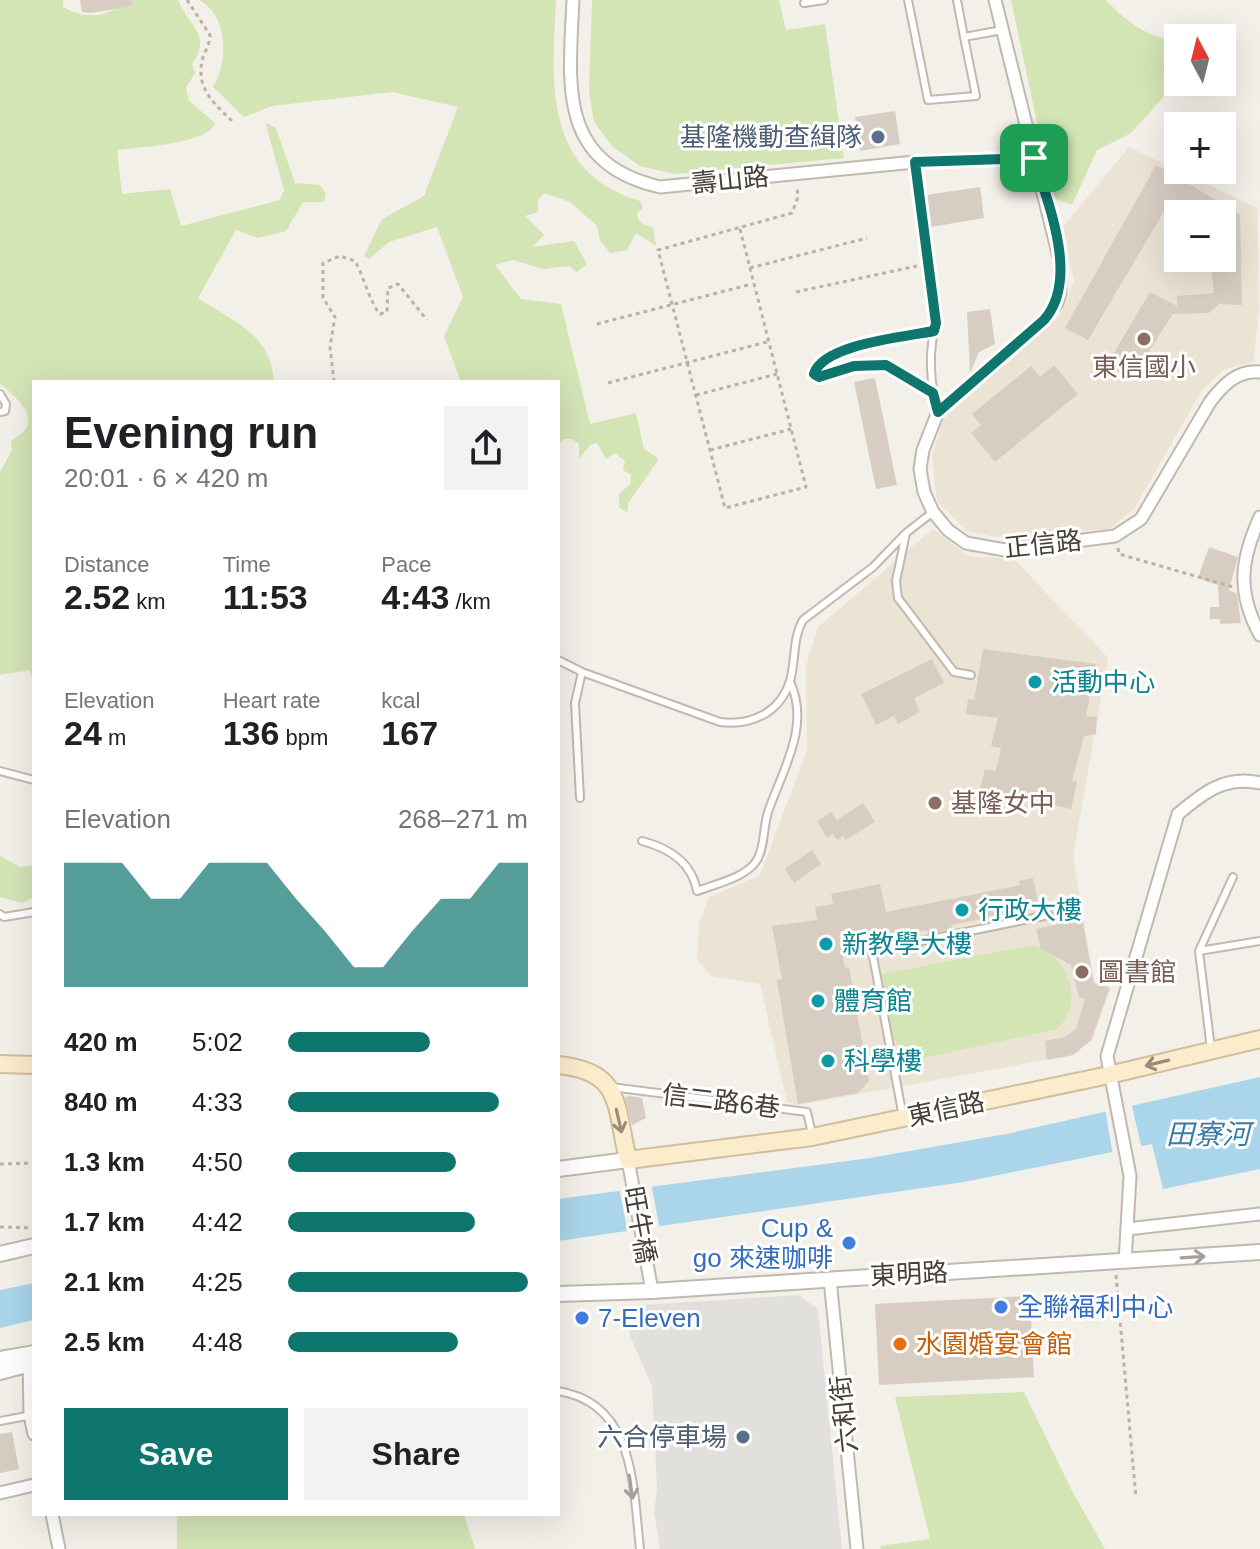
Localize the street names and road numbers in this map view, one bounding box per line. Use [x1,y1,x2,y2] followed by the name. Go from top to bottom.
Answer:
[690,161,770,199] street label: 壽山路
[1003,525,1083,563] street label: 正信路
[660,1079,782,1123] street label: 信二路6巷
[905,1086,987,1132] street label: 東信路
[618,1184,662,1266] street label: 旺牛橋
[869,1257,949,1291] street label: 東明路
[825,1374,863,1454] street label: 六和街

